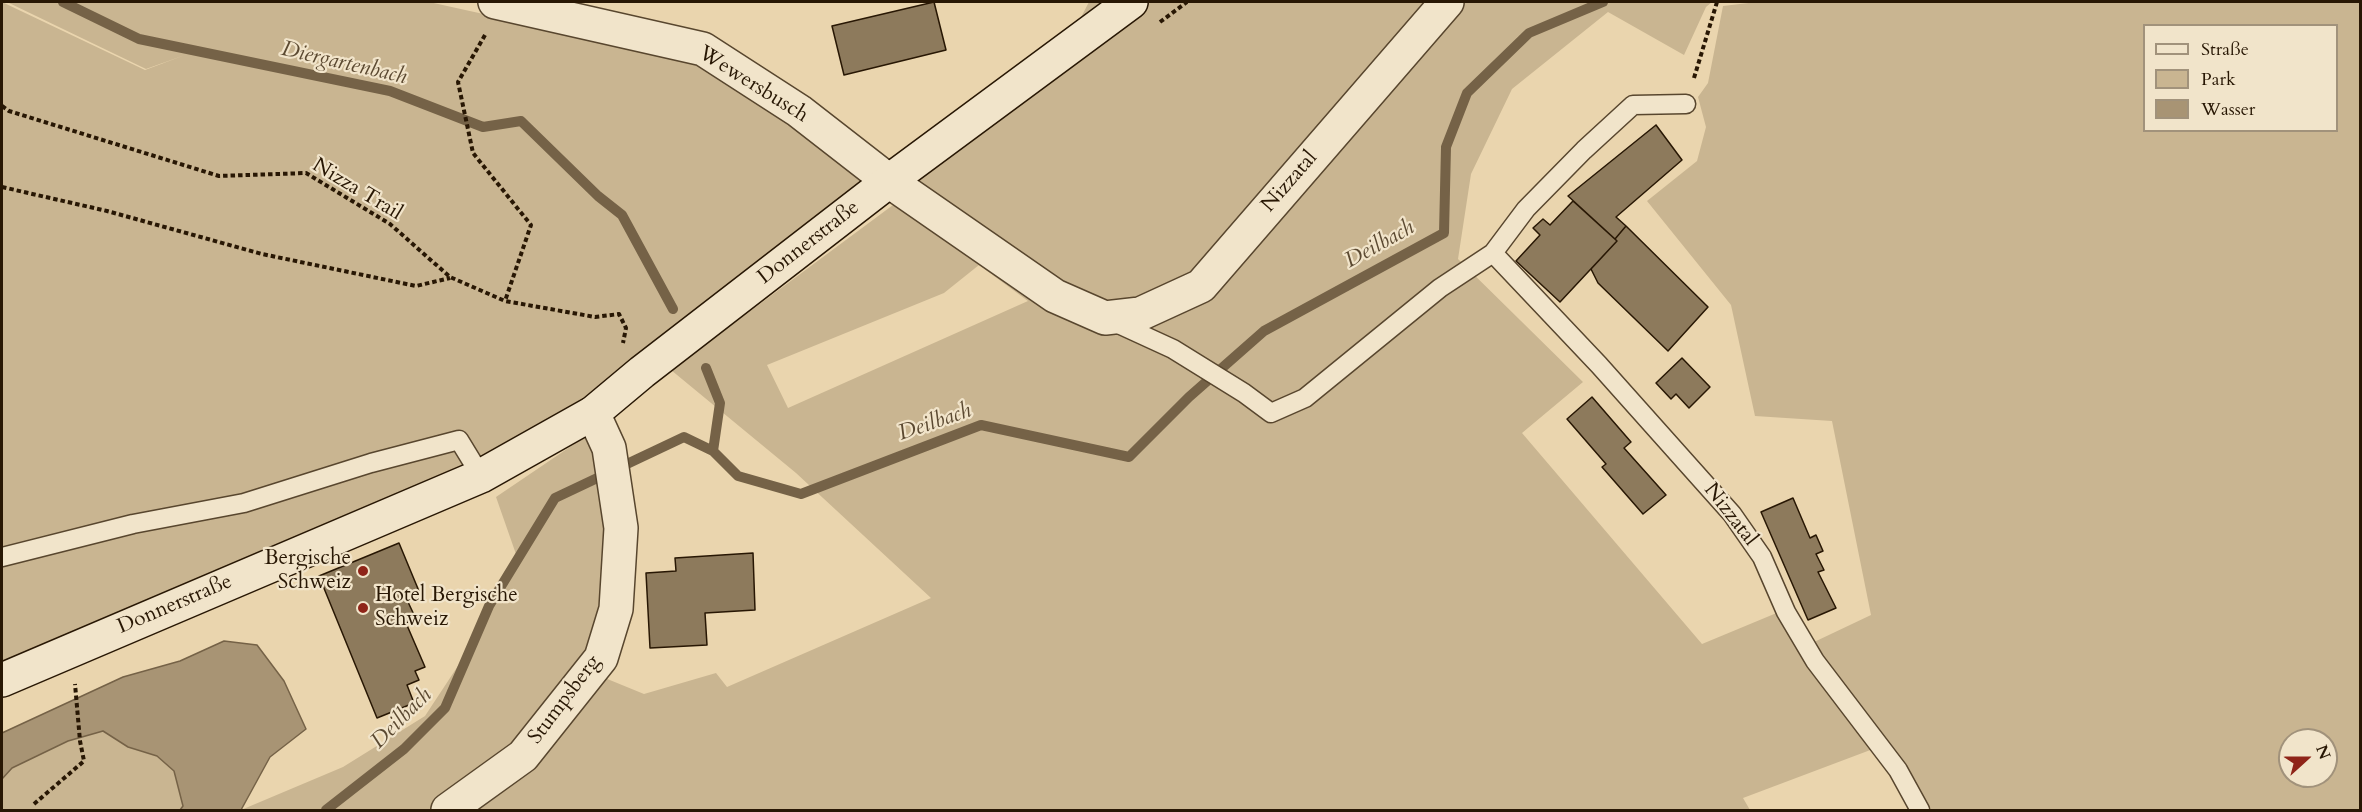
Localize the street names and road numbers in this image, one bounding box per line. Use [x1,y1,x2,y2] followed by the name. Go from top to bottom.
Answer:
[693,41,813,129] street label: Wewersbusch
[1257,146,1323,218] street label: Nizzatal
[307,153,407,227] street label: Nizza Trail
[753,196,865,290] street label: Donnerstraße
[1698,479,1762,551] street label: Nizzatal
[114,570,236,640] street label: Donnerstraße
[523,651,607,749] street label: Stumpsberg

